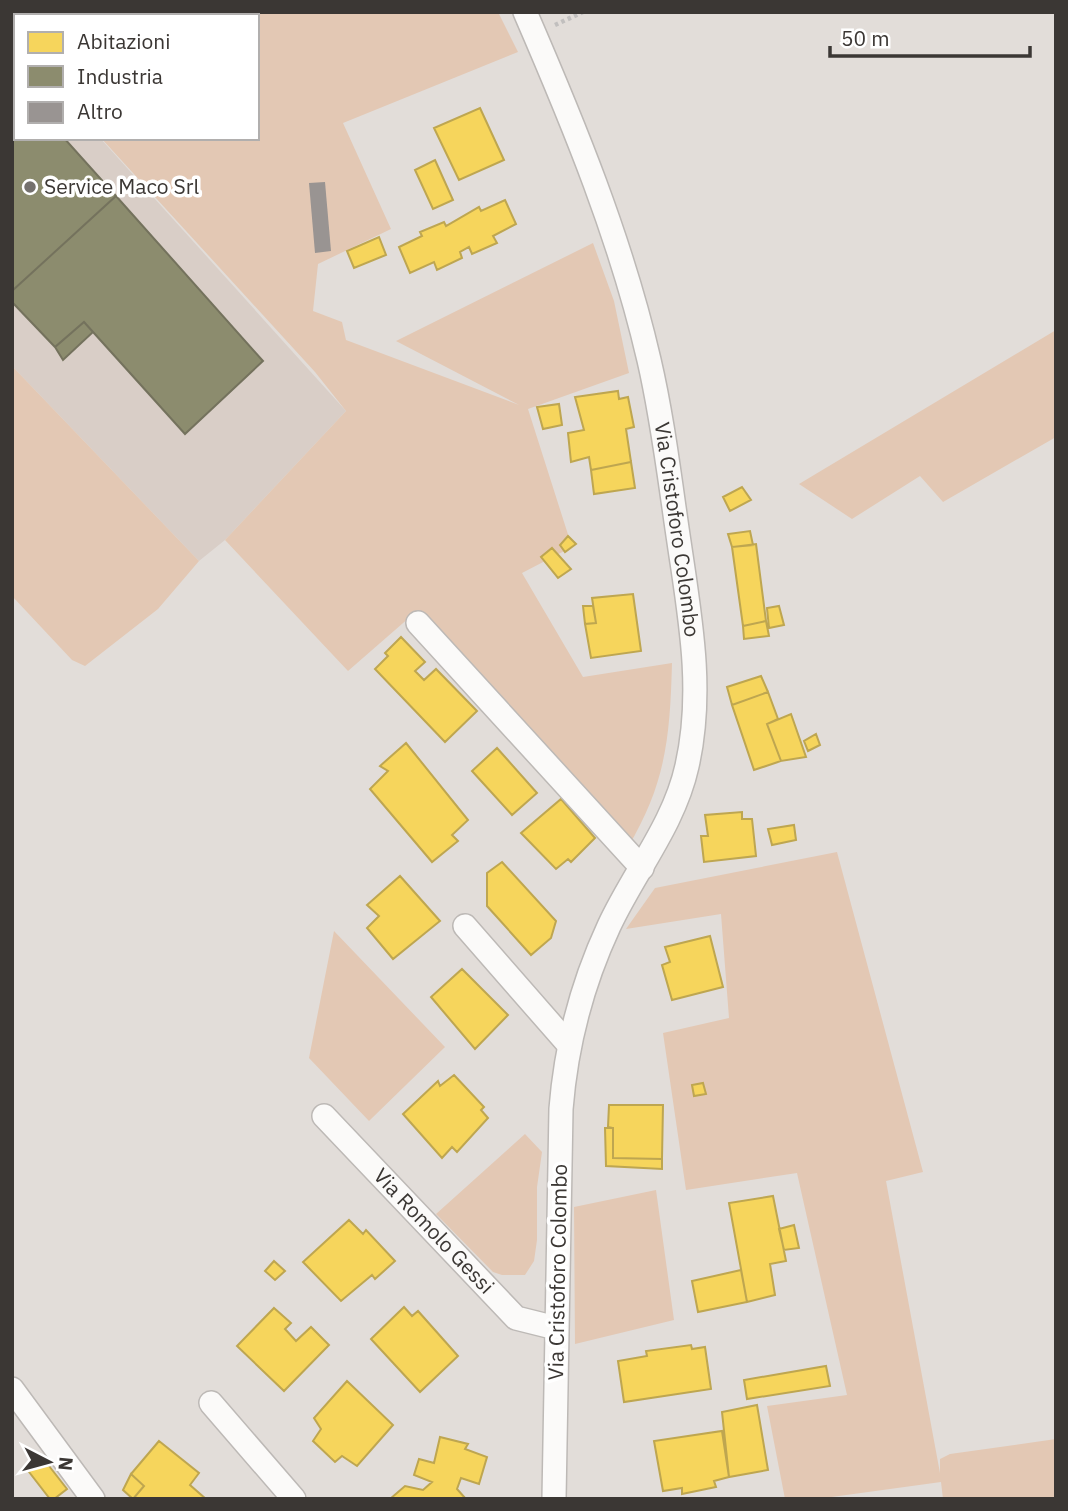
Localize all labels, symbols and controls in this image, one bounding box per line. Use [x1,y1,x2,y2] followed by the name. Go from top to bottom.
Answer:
[14,14,259,140] legend
[830,14,1030,58] scale bar
[841,24,890,52] text: 50 m
[77,27,170,55] text: Abitazioni
[77,62,163,90] text: Industria
[77,97,123,125] text: Altro
[44,172,199,200] place label: Service Maco Srl
[22,179,38,195] marker: Service Maco Srl
[649,420,707,638] street label: Via Cristoforo Colombo
[368,1162,501,1299] street label: Via Romolo Gessi
[541,1163,573,1380] street label: Via Cristoforo Colombo
[14,1427,84,1497] north arrow
[53,1456,79,1472] text: N

